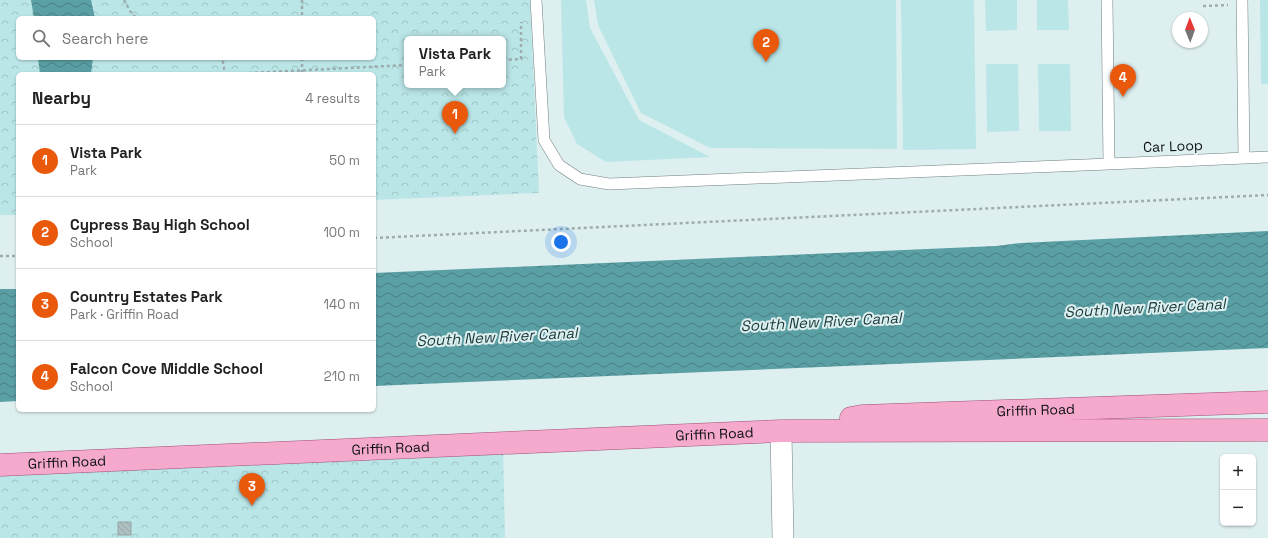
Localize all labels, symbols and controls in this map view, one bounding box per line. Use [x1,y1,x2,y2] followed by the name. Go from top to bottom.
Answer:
[1172,12,1208,48] north arrow
[16,16,376,60] search box
[30,27,52,49] icon: search
[62,29,148,48] text: Search here
[753,29,779,62] pin: 2
[404,36,506,88] popup
[419,44,491,63] text: Vista Park
[419,63,446,80] text: Park
[1110,64,1136,97] pin: 4
[32,87,91,109] text: Nearby
[305,90,360,107] text: 4 results
[442,101,468,134] pin: 1
[1143,136,1203,156] street label: Car Loop
[70,143,142,162] text: Vista Park
[42,152,48,169] text: 1
[329,152,360,169] text: 50 m
[70,162,97,179] text: Park
[70,215,250,234] text: Cypress Bay High School
[41,224,49,241] text: 2
[323,224,360,241] text: 100 m
[551,232,571,252] your location
[70,234,113,251] text: School
[70,287,223,306] text: Country Estates Park
[1064,294,1228,321] water label: South New River Canal
[41,296,49,313] text: 3
[324,296,360,313] text: 140 m
[70,306,179,323] text: Park · Griffin Road
[740,308,904,335] water label: South New River Canal
[416,323,580,350] water label: South New River Canal
[70,359,263,378] text: Falcon Cove Middle School
[41,368,49,385] text: 4
[324,368,360,385] text: 210 m
[70,378,113,395] text: School
[996,400,1075,420] street label: Griffin Road
[675,423,754,445] street label: Griffin Road
[351,437,430,459] street label: Griffin Road
[27,451,106,473] street label: Griffin Road
[1220,454,1256,526] map controls
[1220,454,1256,490] button: +
[239,473,265,506] pin: 3
[1220,490,1256,526] button: −

